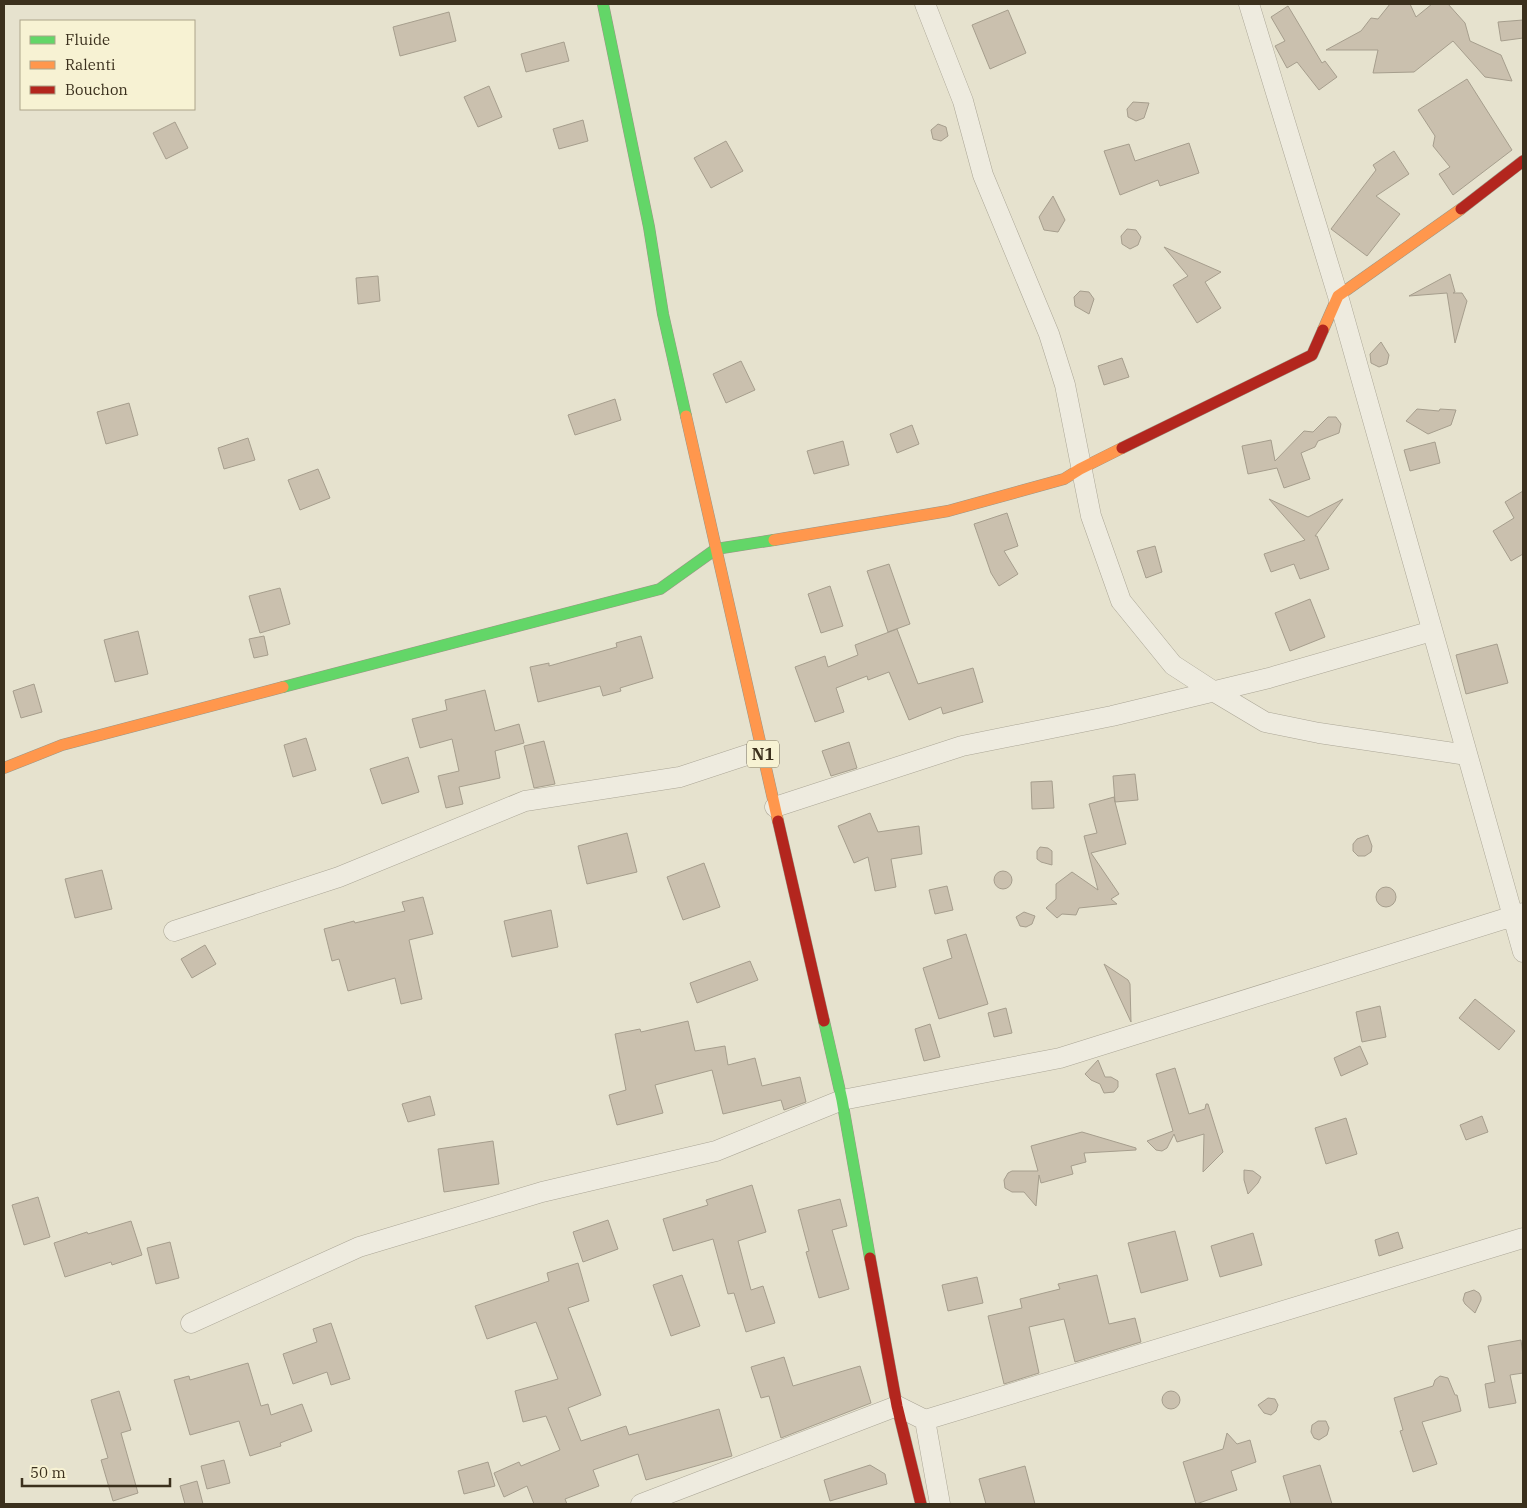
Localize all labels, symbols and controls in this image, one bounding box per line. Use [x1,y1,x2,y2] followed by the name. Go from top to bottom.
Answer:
[20,20,195,110] legend
[65,30,110,49] text: Fluide
[65,55,116,74] text: Ralenti
[65,80,128,99] text: Bouchon
[747,741,779,768] road number: N1
[22,1456,170,1488] scale bar
[30,1463,66,1482] text: 50 m

